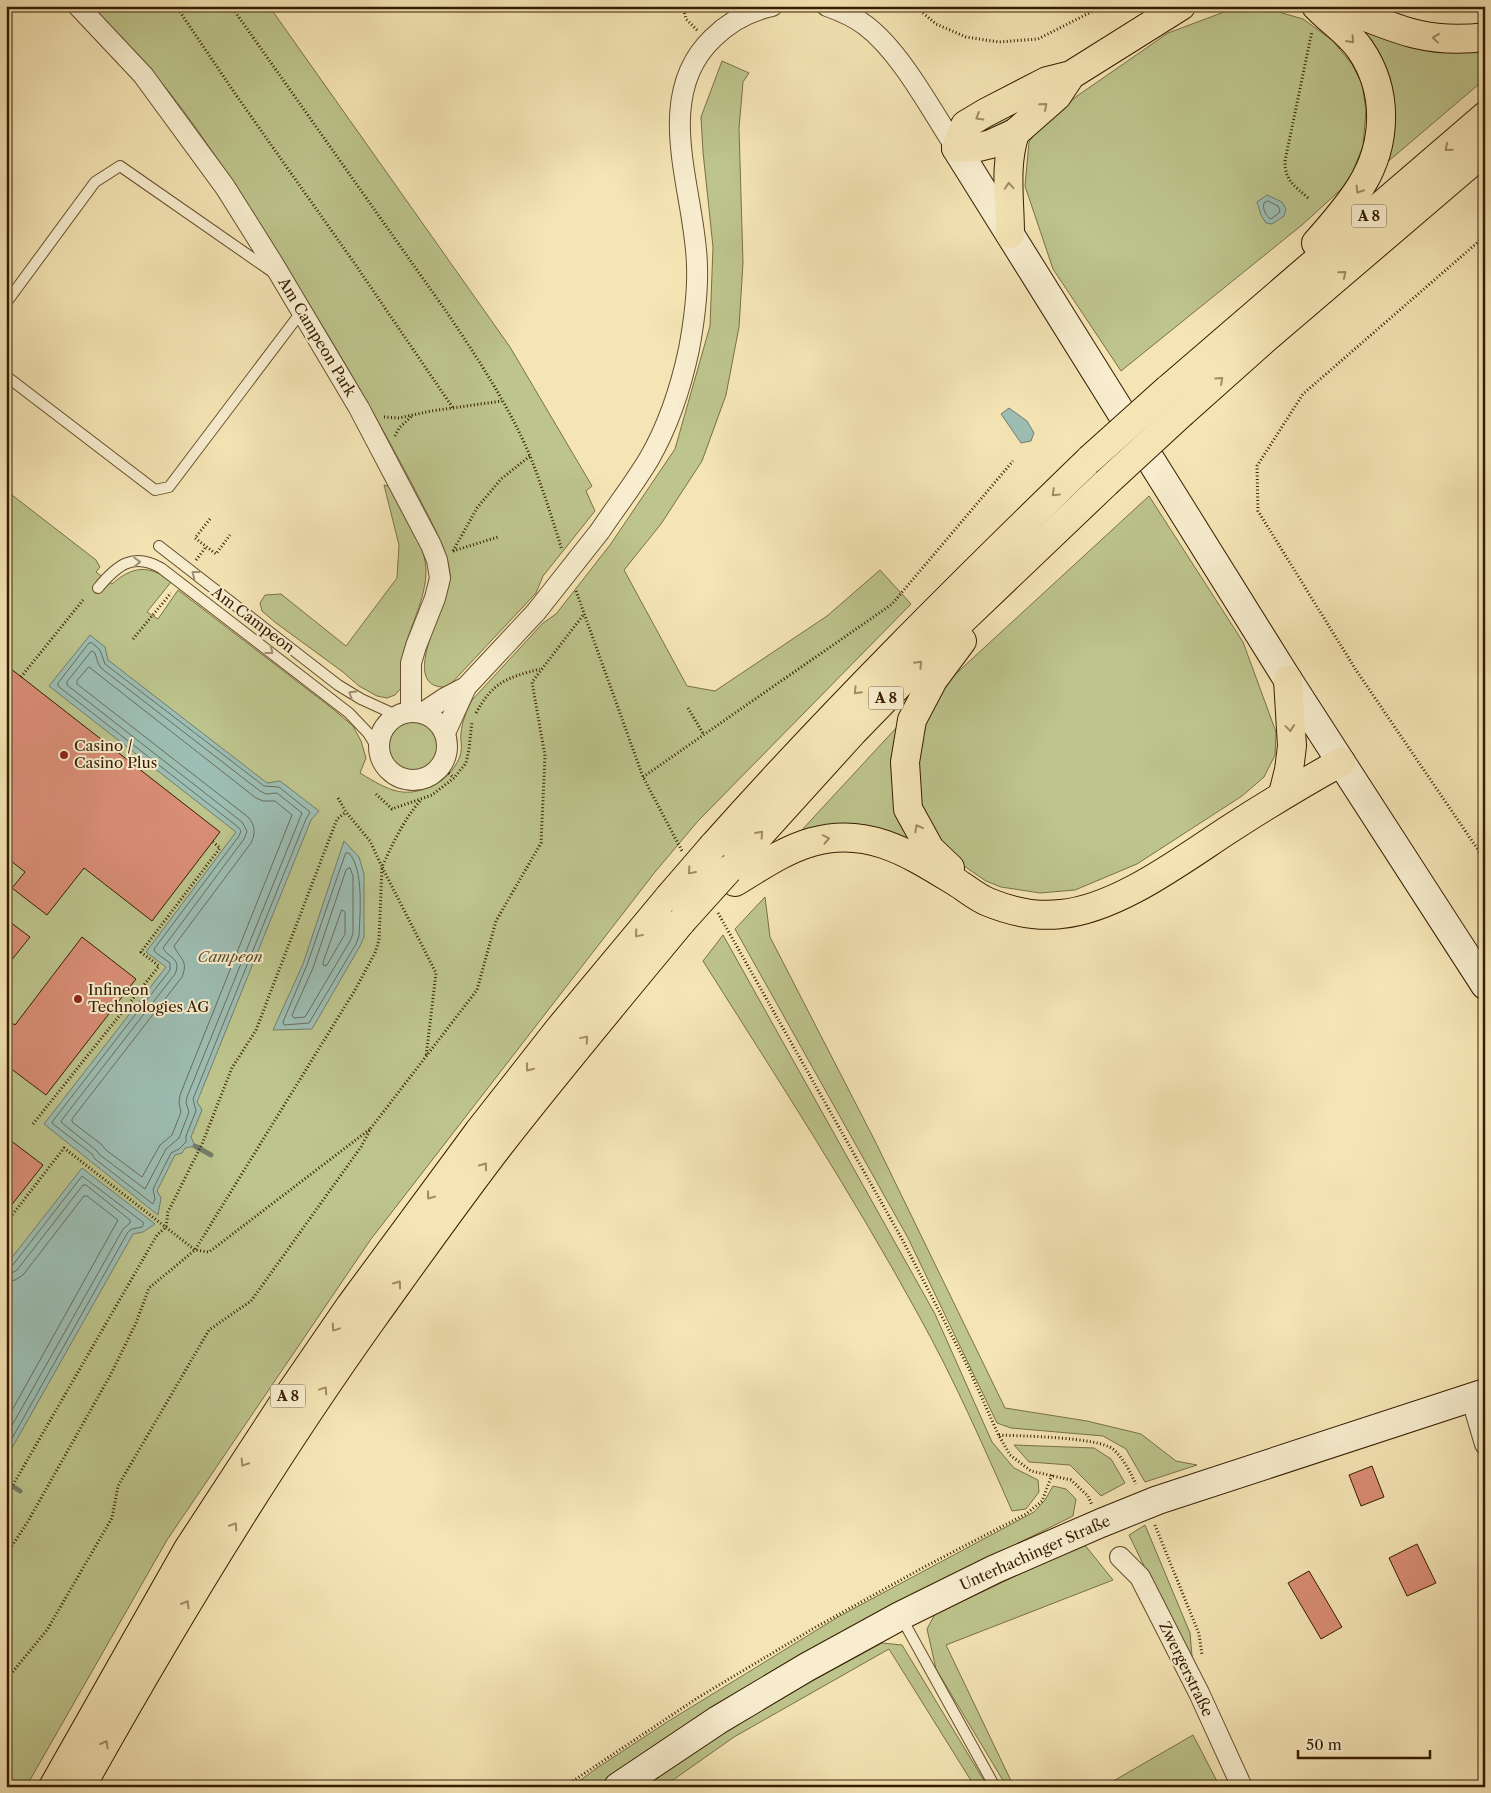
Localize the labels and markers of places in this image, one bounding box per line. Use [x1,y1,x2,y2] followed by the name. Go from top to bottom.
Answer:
[74,736,157,772] place label: Casino / Casino Plus
[58,749,70,761] marker: Casino / Casino Plus
[88,980,209,1016] place label: Infineon Technologies AG
[72,993,84,1005] marker: Infineon Technologies AG

